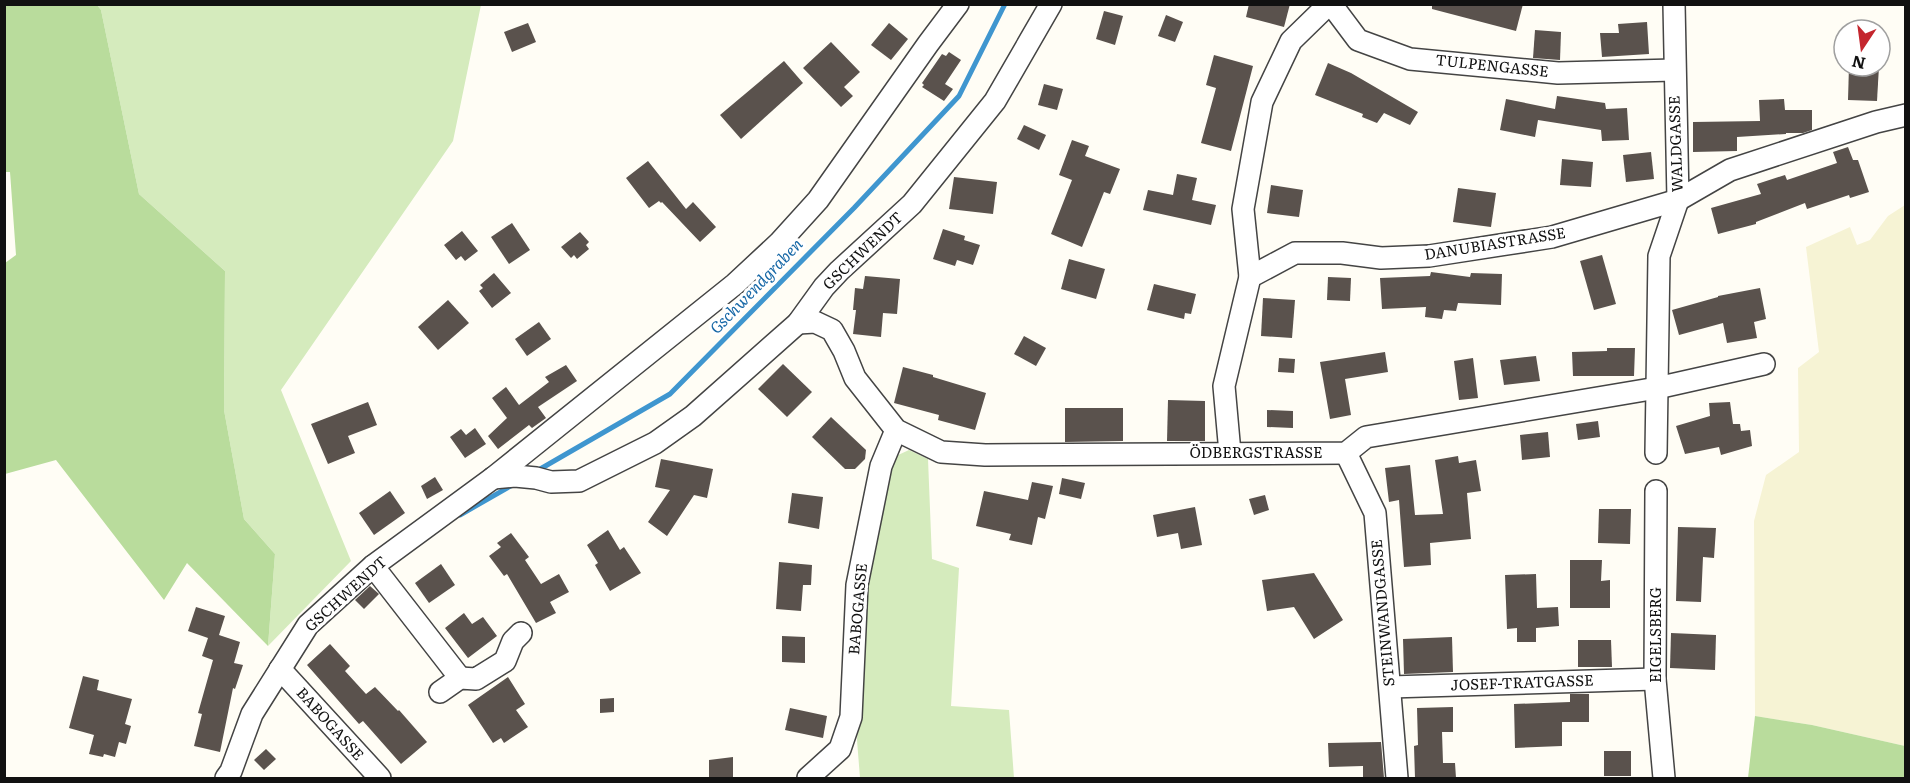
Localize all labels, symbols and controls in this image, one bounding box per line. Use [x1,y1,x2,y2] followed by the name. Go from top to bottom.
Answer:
[1832,18,1892,78] north arrow
[1435,47,1550,82] street label: TULPENGASSE
[1849,50,1868,77] text: N
[1661,95,1688,193] street label: WALDGASSE
[817,206,907,294] street label: GSCHWENDT
[1423,220,1567,265] street label: DANUBIASTRASSE
[703,232,808,339] water label: Gschwendgraben
[1189,440,1323,463] street label: ÖDBERGSTRASSE
[1364,539,1399,688] street label: STEINWANDGASSE
[299,550,391,636] street label: GSCHWENDT
[841,562,872,656] street label: BABOGASSE
[1643,587,1666,683] street label: EIGELSBERG
[1450,668,1594,695] street label: JOSEF-TRATGASSE
[292,681,370,765] street label: BABOGASSE

